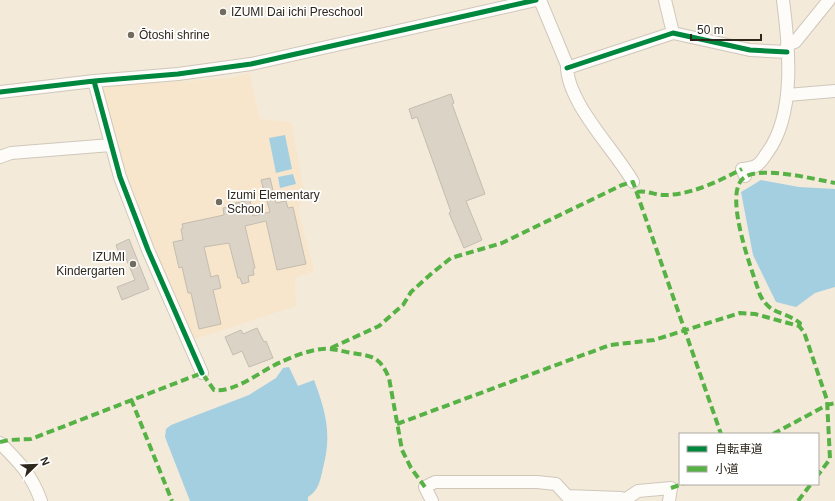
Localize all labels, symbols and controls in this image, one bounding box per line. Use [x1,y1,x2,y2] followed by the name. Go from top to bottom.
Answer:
[231,5,363,19] place label: IZUMI Dai ichi Preschool
[218,7,228,17] marker: IZUMI Dai ichi Preschool
[691,16,761,42] scale bar
[697,23,724,37] text: 50 m
[139,28,210,42] place label: Ōtoshi shrine
[126,30,136,40] marker: Ōtoshi shrine
[227,188,320,216] place label: Izumi Elementary School
[214,197,224,207] marker: Izumi Elementary School
[56,250,125,278] place label: IZUMI Kindergarten
[128,259,138,269] marker: IZUMI Kindergarten
[679,433,819,485] legend
[715,442,763,456] text: 自転車道
[16,445,56,485] north arrow
[38,455,52,467] text: N
[715,462,739,476] text: 小道

